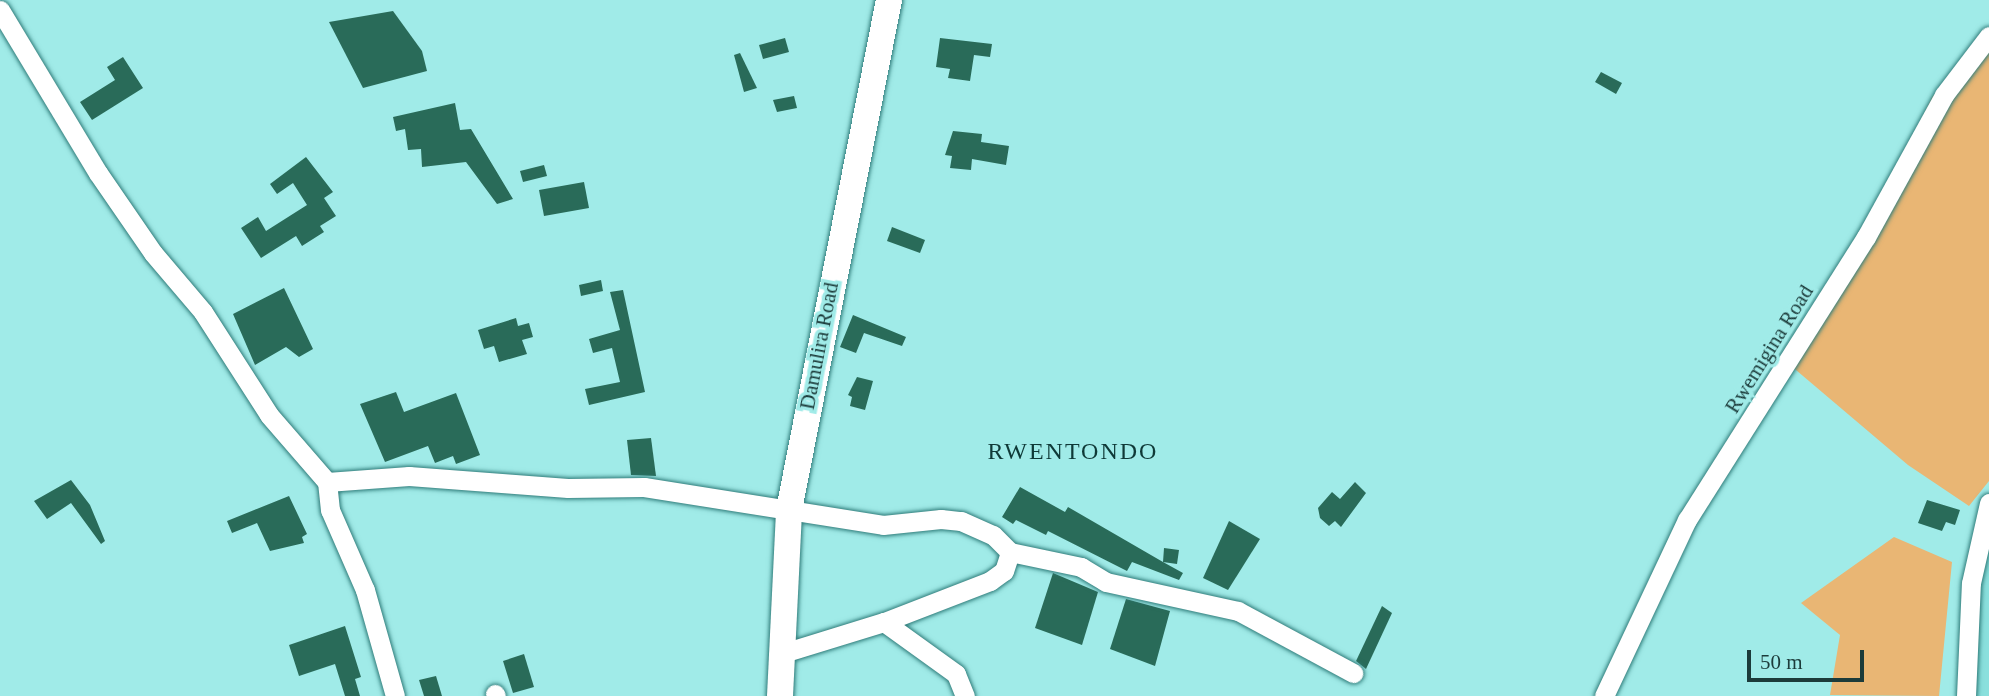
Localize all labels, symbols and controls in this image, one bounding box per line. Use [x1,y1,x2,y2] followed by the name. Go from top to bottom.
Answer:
[794,280,844,412] street label: Damulira Road
[1720,280,1818,418] street label: Rwemigina Road
[989,438,1157,466] district label: RWENTONDO
[1751,636,1868,680] scale bar
[1760,650,1803,674] text: 50 m

